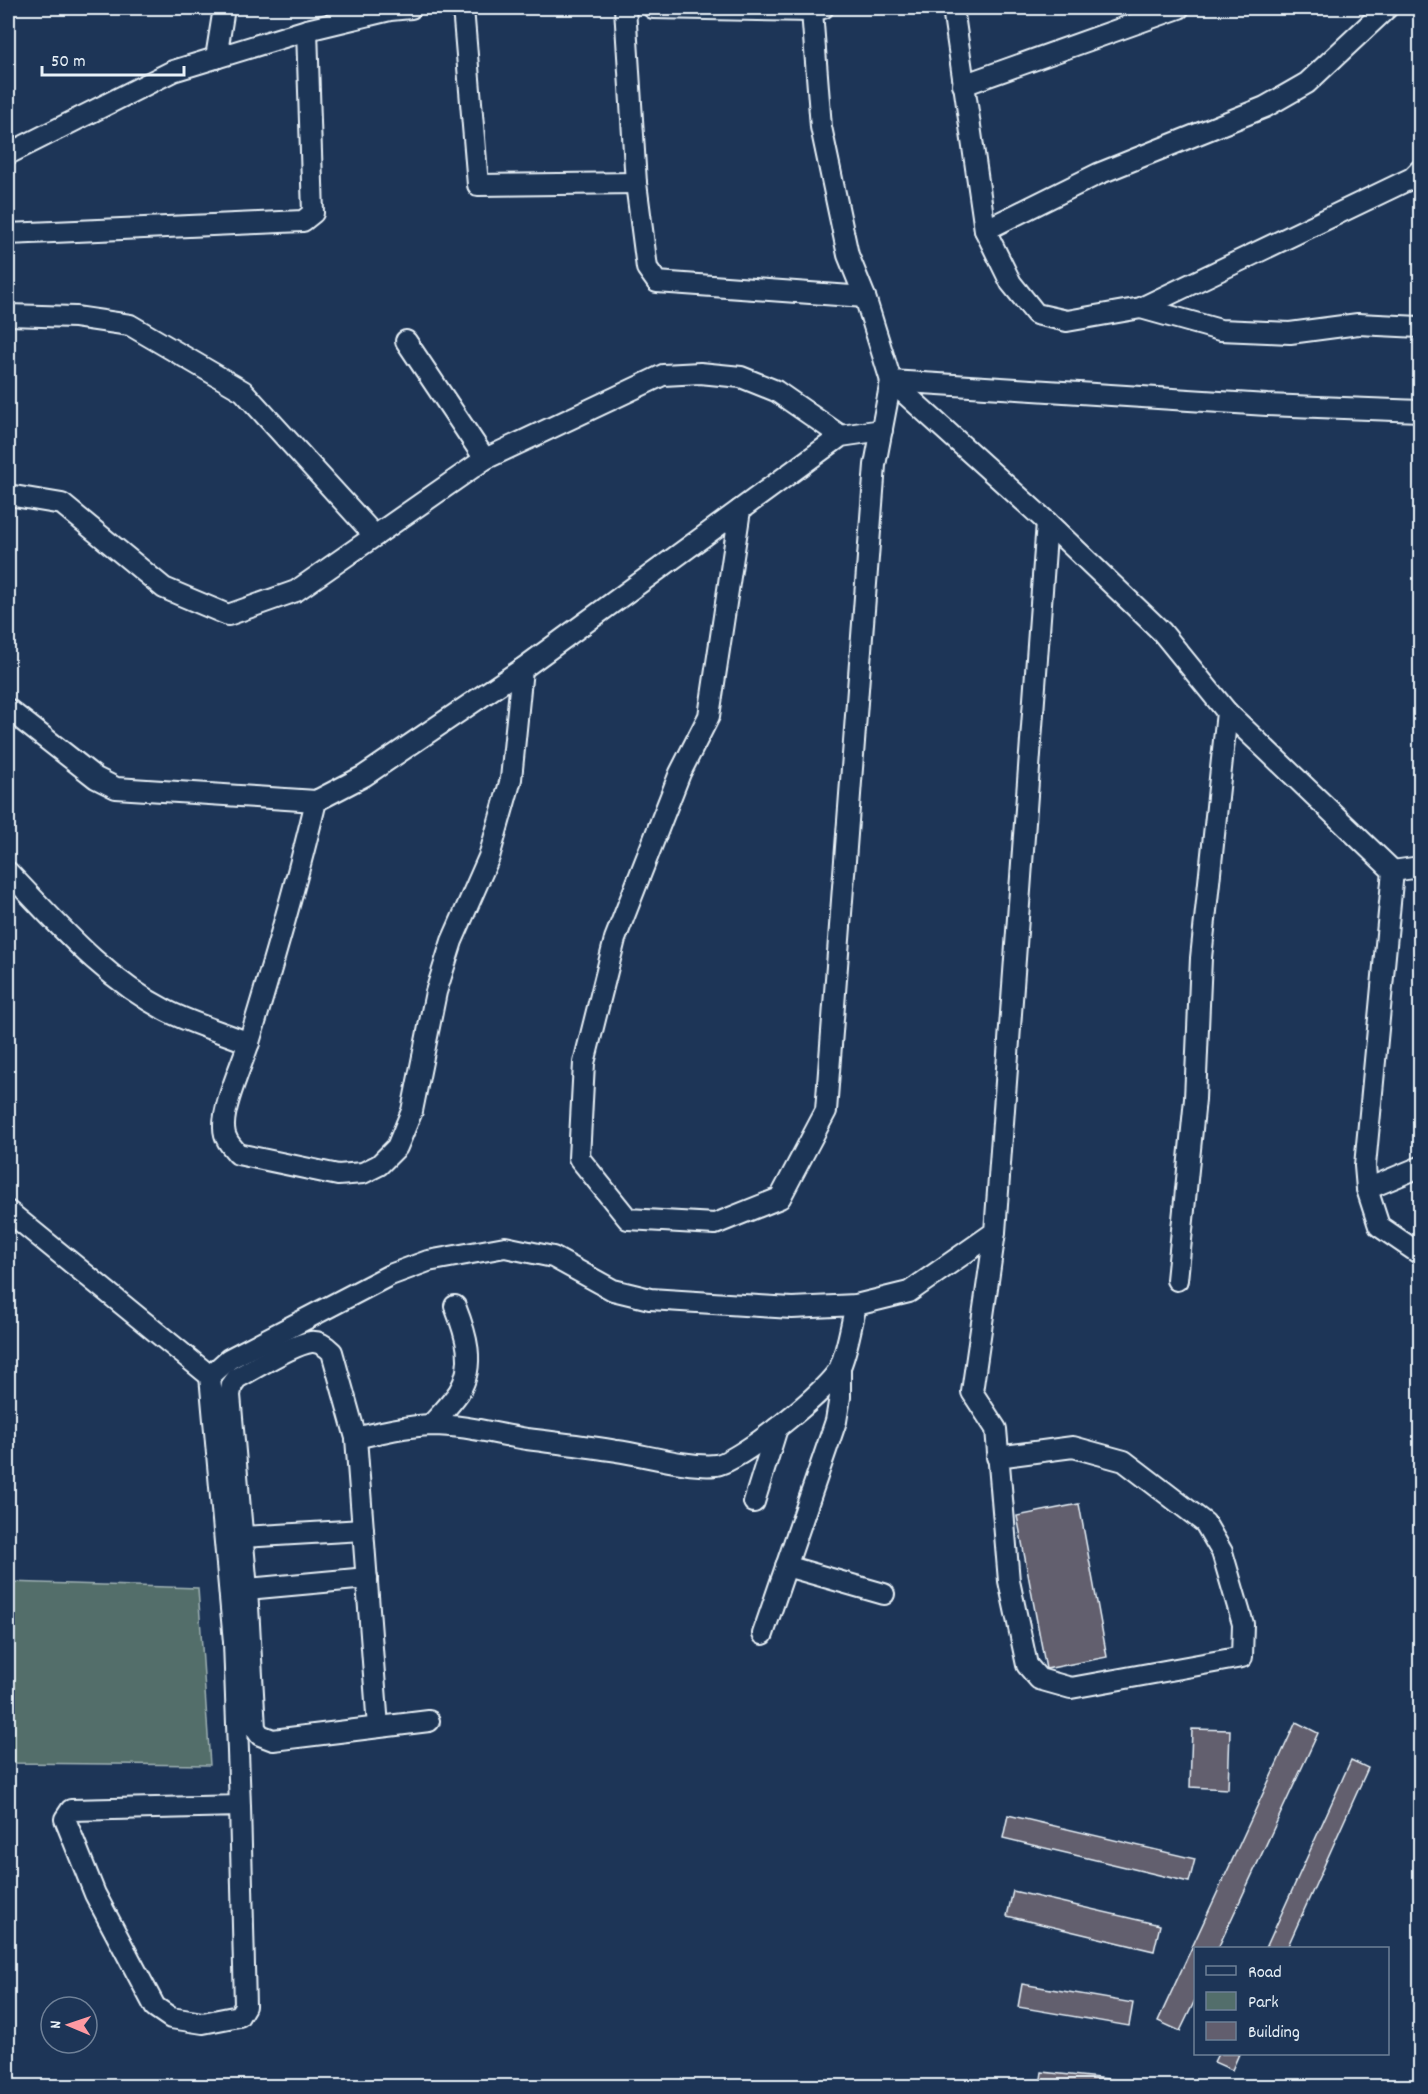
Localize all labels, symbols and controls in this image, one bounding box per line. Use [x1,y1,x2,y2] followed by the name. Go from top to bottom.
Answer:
[42,39,184,77] scale bar
[51,50,86,75] text: 50 m
[1194,1947,1389,2055] legend
[1248,1961,1282,1986] text: Road
[1248,1991,1279,2016] text: Park
[39,1995,99,2055] north arrow
[45,2020,68,2029] text: N
[1248,2021,1300,2046] text: Building

